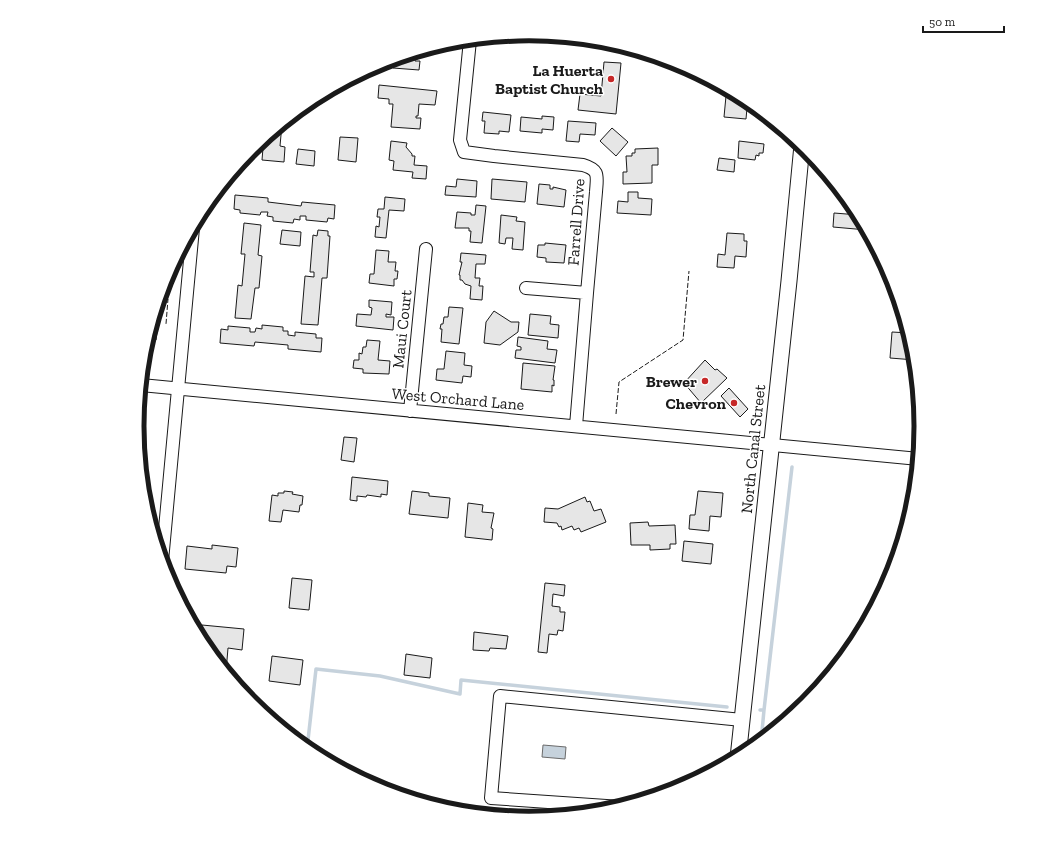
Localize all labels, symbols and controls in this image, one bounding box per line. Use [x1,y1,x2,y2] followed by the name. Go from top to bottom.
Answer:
[923,8,1004,34] scale bar
[929,15,956,29] text: 50 m
[495,61,604,98] place label: La Huerta Baptist Church
[606,74,616,84] marker: La Huerta Baptist Church
[563,178,589,266] street label: Farrell Drive
[388,289,416,369] street label: Maui Court
[646,372,697,391] place label: Brewer
[700,376,710,386] marker: Brewer
[737,383,769,515] street label: North Canal Street
[391,384,525,414] street label: West Orchard Lane
[666,394,727,413] place label: Chevron
[729,398,739,408] marker: Chevron

